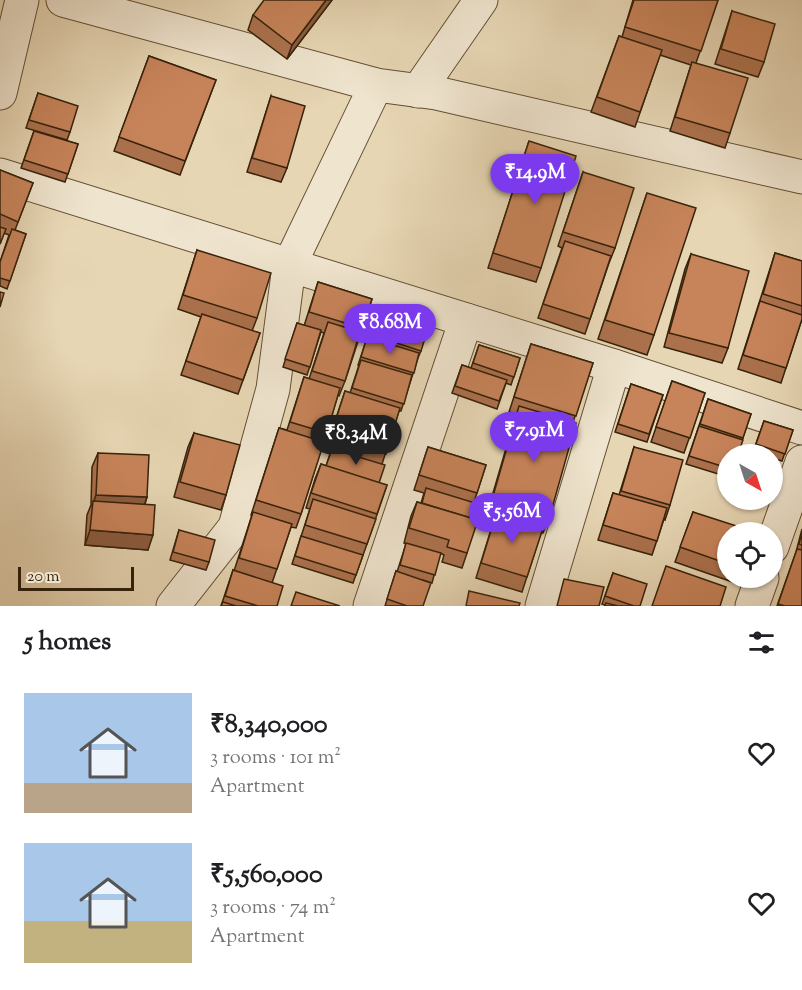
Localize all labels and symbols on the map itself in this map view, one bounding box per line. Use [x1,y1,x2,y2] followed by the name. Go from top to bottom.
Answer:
[486,154,584,205] pin: ₹14.9M
[341,304,439,355] pin: ₹8.68M
[485,412,583,463] pin: ₹7.91M
[307,415,405,466] pin: ₹8.34M
[717,444,783,510] north arrow
[463,493,561,544] pin: ₹5.56M
[18,564,134,592] scale bar

